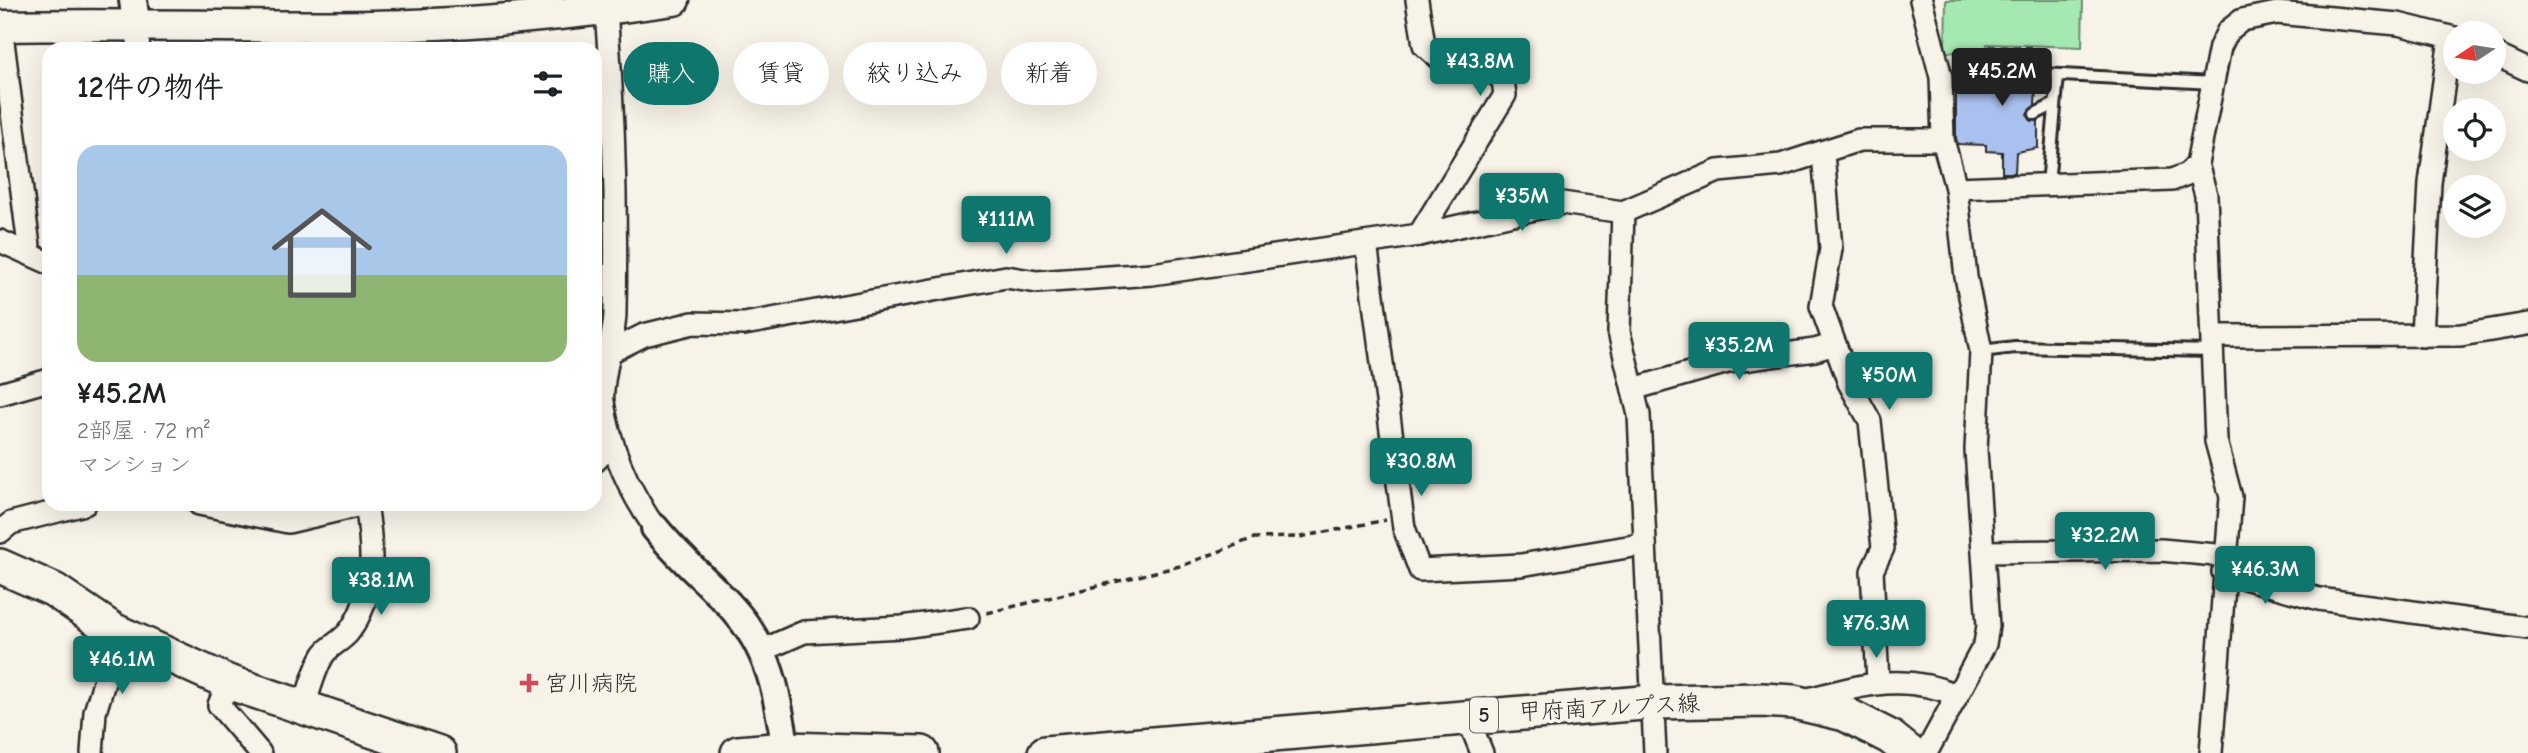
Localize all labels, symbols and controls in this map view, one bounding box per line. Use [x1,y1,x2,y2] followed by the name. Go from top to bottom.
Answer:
[2443,21,2506,84] north arrow
[2443,21,2506,238] map controls
[1423,38,1537,98] pin: ¥43.8M
[623,42,719,105] chip: 購入
[733,42,829,105] chip: 賃貸
[843,42,987,105] chip: 絞り込み
[1001,42,1097,105] chip: 新着
[1446,47,1514,74] text: ¥43.8M
[1945,48,2059,108] pin: ¥45.2M
[1968,57,2036,84] text: ¥45.2M
[529,65,567,103] icon: filters
[77,70,224,105] text: 12件の物件
[2443,98,2506,161] button: locate
[1481,174,1563,233] pin: ¥35M
[2443,175,2506,238] button: layers
[1495,182,1549,209] text: ¥35M
[259,190,385,316] icon: home
[957,196,1055,256] pin: ¥111M
[978,205,1034,232] text: ¥111M
[1682,322,1796,382] pin: ¥35.2M
[1704,331,1774,358] text: ¥35.2M
[1848,352,1930,412] pin: ¥50M
[1861,361,1917,388] text: ¥50M
[77,376,166,411] text: ¥45.2M
[77,417,210,444] text: 2部屋 · 72 m²
[1364,438,1478,498] pin: ¥30.8M
[1386,447,1456,474] text: ¥30.8M
[77,451,191,478] text: マンション
[2048,512,2162,572] pin: ¥32.2M
[2071,521,2139,548] text: ¥32.2M
[2208,546,2322,606] pin: ¥46.3M
[2231,555,2299,582] text: ¥46.3M
[324,558,438,617] pin: ¥38.1M
[348,566,414,593] text: ¥38.1M
[1819,600,1933,660] pin: ¥76.3M
[1843,609,1909,636] text: ¥76.3M
[65,636,179,696] pin: ¥46.1M
[89,645,155,672] text: ¥46.1M
[545,670,637,697] place label: 宮川病院
[519,673,539,693] marker: 宮川病院
[1518,689,1700,726] street label: 甲府南アルプス線
[1470,698,1498,732] road number: 5

